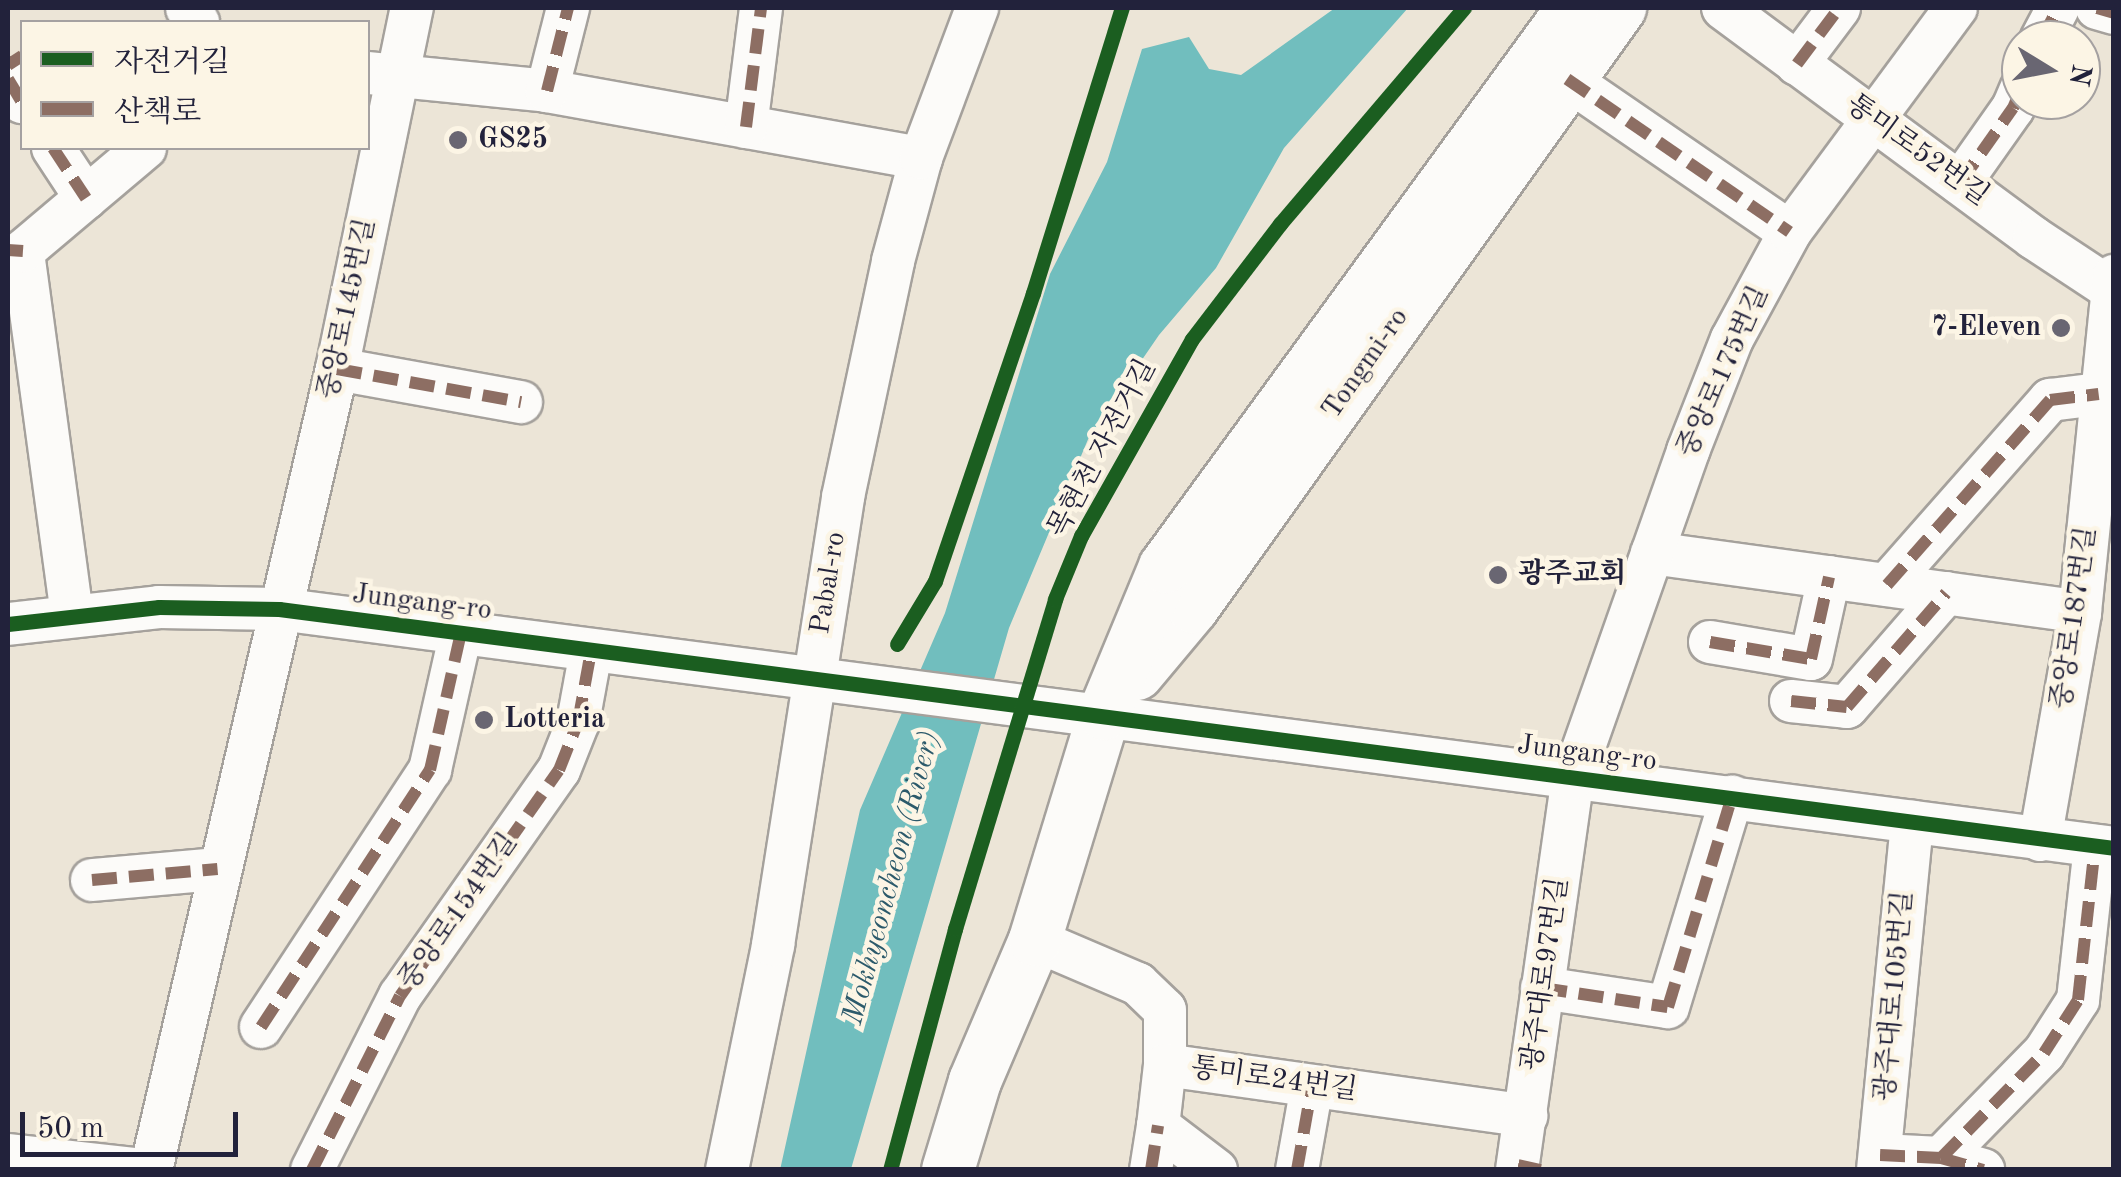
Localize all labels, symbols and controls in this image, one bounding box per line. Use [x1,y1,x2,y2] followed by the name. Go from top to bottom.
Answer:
[20,20,370,150] legend
[2001,20,2101,120] north arrow
[114,48,230,78] text: 자전거길
[2063,62,2094,88] text: N
[1839,88,1995,214] street label: 통미로52번길
[114,98,201,128] text: 산책로
[478,123,548,157] place label: GS25
[447,129,469,151] marker: GS25
[312,216,384,402] street label: 중앙로145번길
[1671,281,1777,463] street label: 중앙로175번길
[1316,302,1416,426] street label: Tongmi-ro
[1931,311,2041,345] place label: 7-Eleven
[2050,317,2072,339] marker: 7-Eleven
[1042,354,1164,544] street label: 목현천 자전거길
[2046,525,2104,711] street label: 중앙로187번길
[804,529,854,637] street label: Pabal-ro
[1518,558,1626,592] place label: 광주교회
[1487,564,1509,586] marker: 광주교회
[350,578,494,628] street label: Jungang-ro
[504,703,605,737] place label: Lotteria
[473,709,495,731] marker: Lotteria
[835,727,949,1029] water label: Mokhyeoncheon (River)
[1515,729,1659,779] street label: Jungang-ro
[392,827,526,997] street label: 중앙로154번길
[1516,875,1576,1073] street label: 광주대로97번길
[1869,889,1921,1103] street label: 광주대로105번길
[1189,1052,1359,1108] street label: 통미로24번길
[25,1092,242,1154] scale bar
[37,1114,104,1144] text: 50 m

